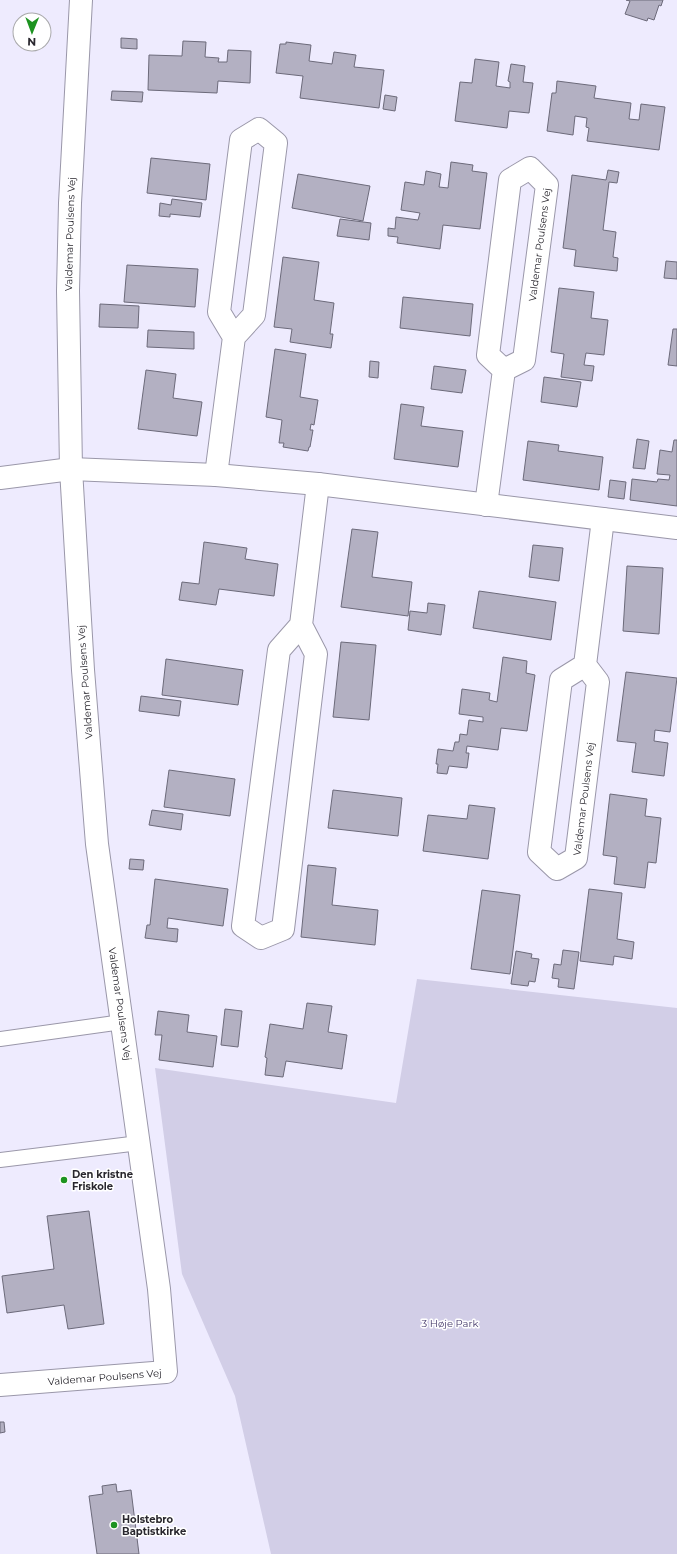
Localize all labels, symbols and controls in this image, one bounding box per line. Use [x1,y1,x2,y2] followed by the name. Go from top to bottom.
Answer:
[12,12,52,52] north arrow
[27,35,36,49] text: N
[61,177,78,291] street label: Valdemar Poulsens Vej
[525,187,553,302] street label: Valdemar Poulsens Vej
[75,625,95,739] street label: Valdemar Poulsens Vej
[570,741,597,856] street label: Valdemar Poulsens Vej
[106,947,134,1061] street label: Valdemar Poulsens Vej
[72,1168,133,1193] place label: Den kristne Friskole
[59,1175,69,1185] marker: Den kristne Friskole
[422,1317,478,1330] park label: 3 Høje Park
[47,1366,162,1388] street label: Valdemar Poulsens Vej
[122,1513,186,1538] place label: Holstebro Baptistkirke
[109,1520,119,1530] marker: Holstebro Baptistkirke

